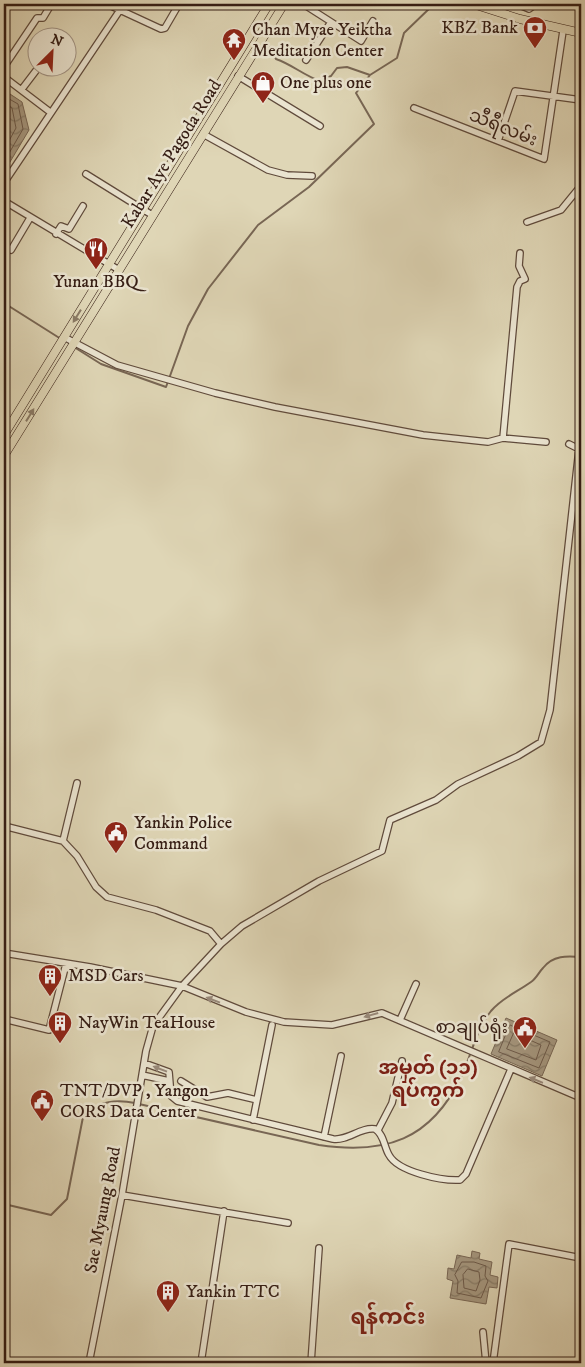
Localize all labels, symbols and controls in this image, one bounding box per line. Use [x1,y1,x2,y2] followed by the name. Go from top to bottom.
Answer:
[522,15,548,49] bank icon: KBZ Bank
[441,17,518,39] place label: KBZ Bank
[252,19,392,62] place label: Chan Myae Yeiktha Meditation Center
[221,27,247,61] temple icon: Chan Myae Yeiktha Meditation Center
[28,28,78,78] north arrow
[48,30,66,52] text: N
[250,70,276,104] shop icon: One plus one
[280,72,372,94] place label: One plus one
[117,76,227,232] street label: Kabar Aye Pagoda Road
[465,101,542,154] street label: သီရီလမ်း
[83,236,109,270] restaurant icon: Yunan BBQ
[53,271,147,293] place label: Yunan BBQ
[72,310,82,323] one-way arrow
[25,409,34,422] one-way arrow
[134,812,232,855] place label: Yankin Police Command
[103,820,129,854] public building icon: Yankin Police Command
[37,963,63,997] building icon: MSD Cars
[68,965,144,987] place label: MSD Cars
[206,996,221,1003] one-way arrow
[47,1010,73,1044] building icon: NayWin TeaHouse
[363,1011,378,1019] one-way arrow
[78,1012,215,1034] place label: NayWin TeaHouse
[436,1014,508,1042] place label: စာချုပ်ရုံး
[512,1015,538,1049] public building icon: စာချုပ်ရုံး
[378,1054,478,1106] district label: အမှတ် (၁၁) ရပ်ကွက်
[153,1065,168,1072] one-way arrow
[529,1075,543,1083] one-way arrow
[60,1080,209,1123] place label: TNT/DVP , Yangon CORS Data Center
[29,1088,55,1122] public building icon: TNT/DVP , Yangon CORS Data Center
[80,1145,126,1275] street label: Sae Myaung Road
[155,1279,181,1313] building icon: Yankin TTC
[186,1281,280,1303] place label: Yankin TTC
[350,1301,426,1334] district label: ရန်ကင်း

